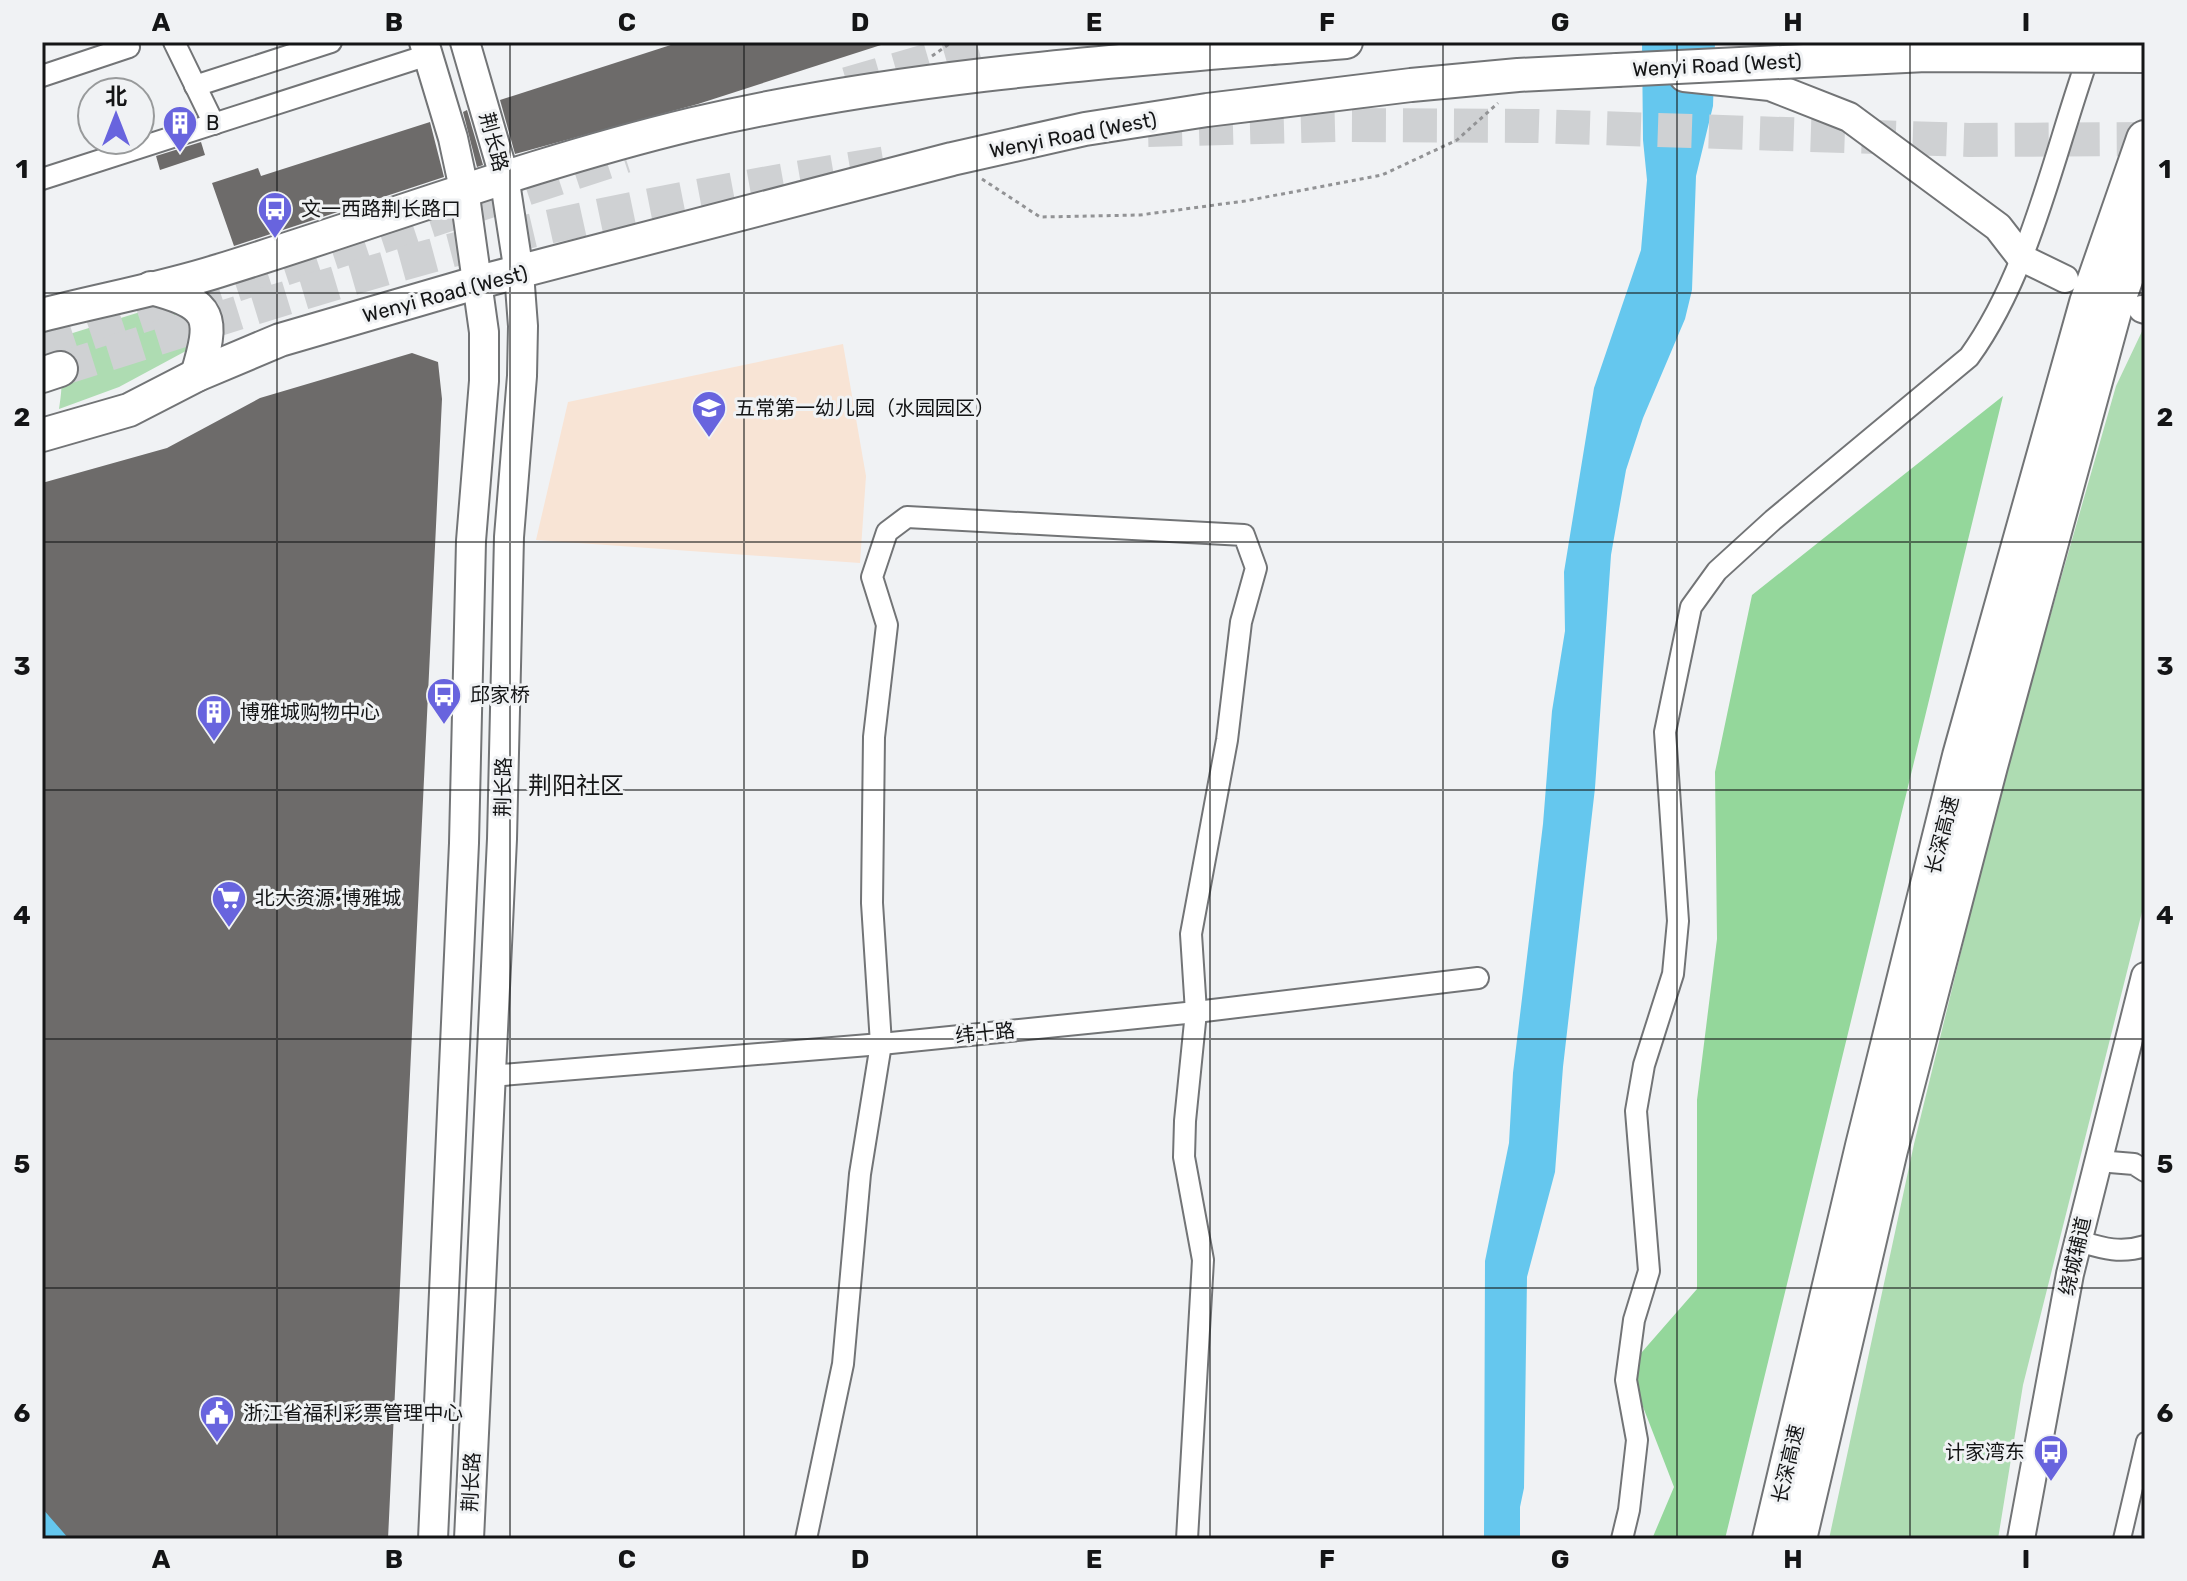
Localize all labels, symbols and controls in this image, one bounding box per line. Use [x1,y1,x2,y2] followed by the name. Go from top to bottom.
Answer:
[152,7,171,38] text: A
[385,7,403,38] text: B
[618,7,636,38] text: C
[851,7,869,38] text: D
[1086,7,1102,38] text: E
[1319,7,1335,38] text: F
[1551,7,1569,38] text: G
[1783,7,1803,38] text: H
[2022,7,2030,38] text: I
[1632,49,1802,81] street label: Wenyi Road (West)
[76,76,156,156] north arrow
[105,83,127,110] text: 北
[161,104,199,154] building icon: B
[987,107,1159,163] street label: Wenyi Road (West)
[475,110,513,174] street label: 荆长路
[206,111,219,135] place label: B
[16,154,28,185] text: 1
[2159,154,2171,185] text: 1
[256,190,294,240] bus stop icon: 文一西路荆长路口
[301,197,461,221] place label: 文一西路荆长路口
[360,260,530,328] street label: Wenyi Road (West)
[690,389,728,439] school or university icon: 五常第一幼儿园（水园园区）
[735,396,995,420] place label: 五常第一幼儿园（水园园区）
[14,402,30,433] text: 2
[2157,402,2173,433] text: 2
[13,651,31,682] text: 3
[2156,651,2174,682] text: 3
[425,676,463,726] bus stop icon: 邱家桥
[470,683,530,707] place label: 邱家桥
[195,693,233,743] building icon: 博雅城购物中心
[240,700,380,724] place label: 博雅城购物中心
[490,757,516,817] street label: 荆长路
[528,772,624,800] district label: 荆阳社区
[1921,793,1963,877] street label: 长深高速
[210,879,248,929] supermarket icon: 北大资源·博雅城
[255,886,402,910] place label: 北大资源·博雅城
[13,900,31,931] text: 4
[2156,900,2174,931] text: 4
[954,1018,1016,1048] street label: 纬十路
[14,1149,30,1180] text: 5
[2157,1149,2173,1180] text: 5
[2054,1214,2096,1298] street label: 绕城辅道
[198,1394,236,1444] public building icon: 浙江省福利彩票管理中心
[14,1398,31,1429] text: 6
[2157,1398,2174,1429] text: 6
[243,1401,463,1425] place label: 浙江省福利彩票管理中心
[1767,1422,1809,1506] street label: 长深高速
[2032,1433,2070,1483] bus stop icon: 计家湾东
[1945,1440,2025,1464] place label: 计家湾东
[457,1451,485,1513] street label: 荆长路
[152,1544,171,1575] text: A
[385,1544,403,1575] text: B
[618,1544,636,1575] text: C
[851,1544,869,1575] text: D
[1086,1544,1102,1575] text: E
[1319,1544,1335,1575] text: F
[1551,1544,1569,1575] text: G
[1783,1544,1803,1575] text: H
[2022,1544,2030,1575] text: I

